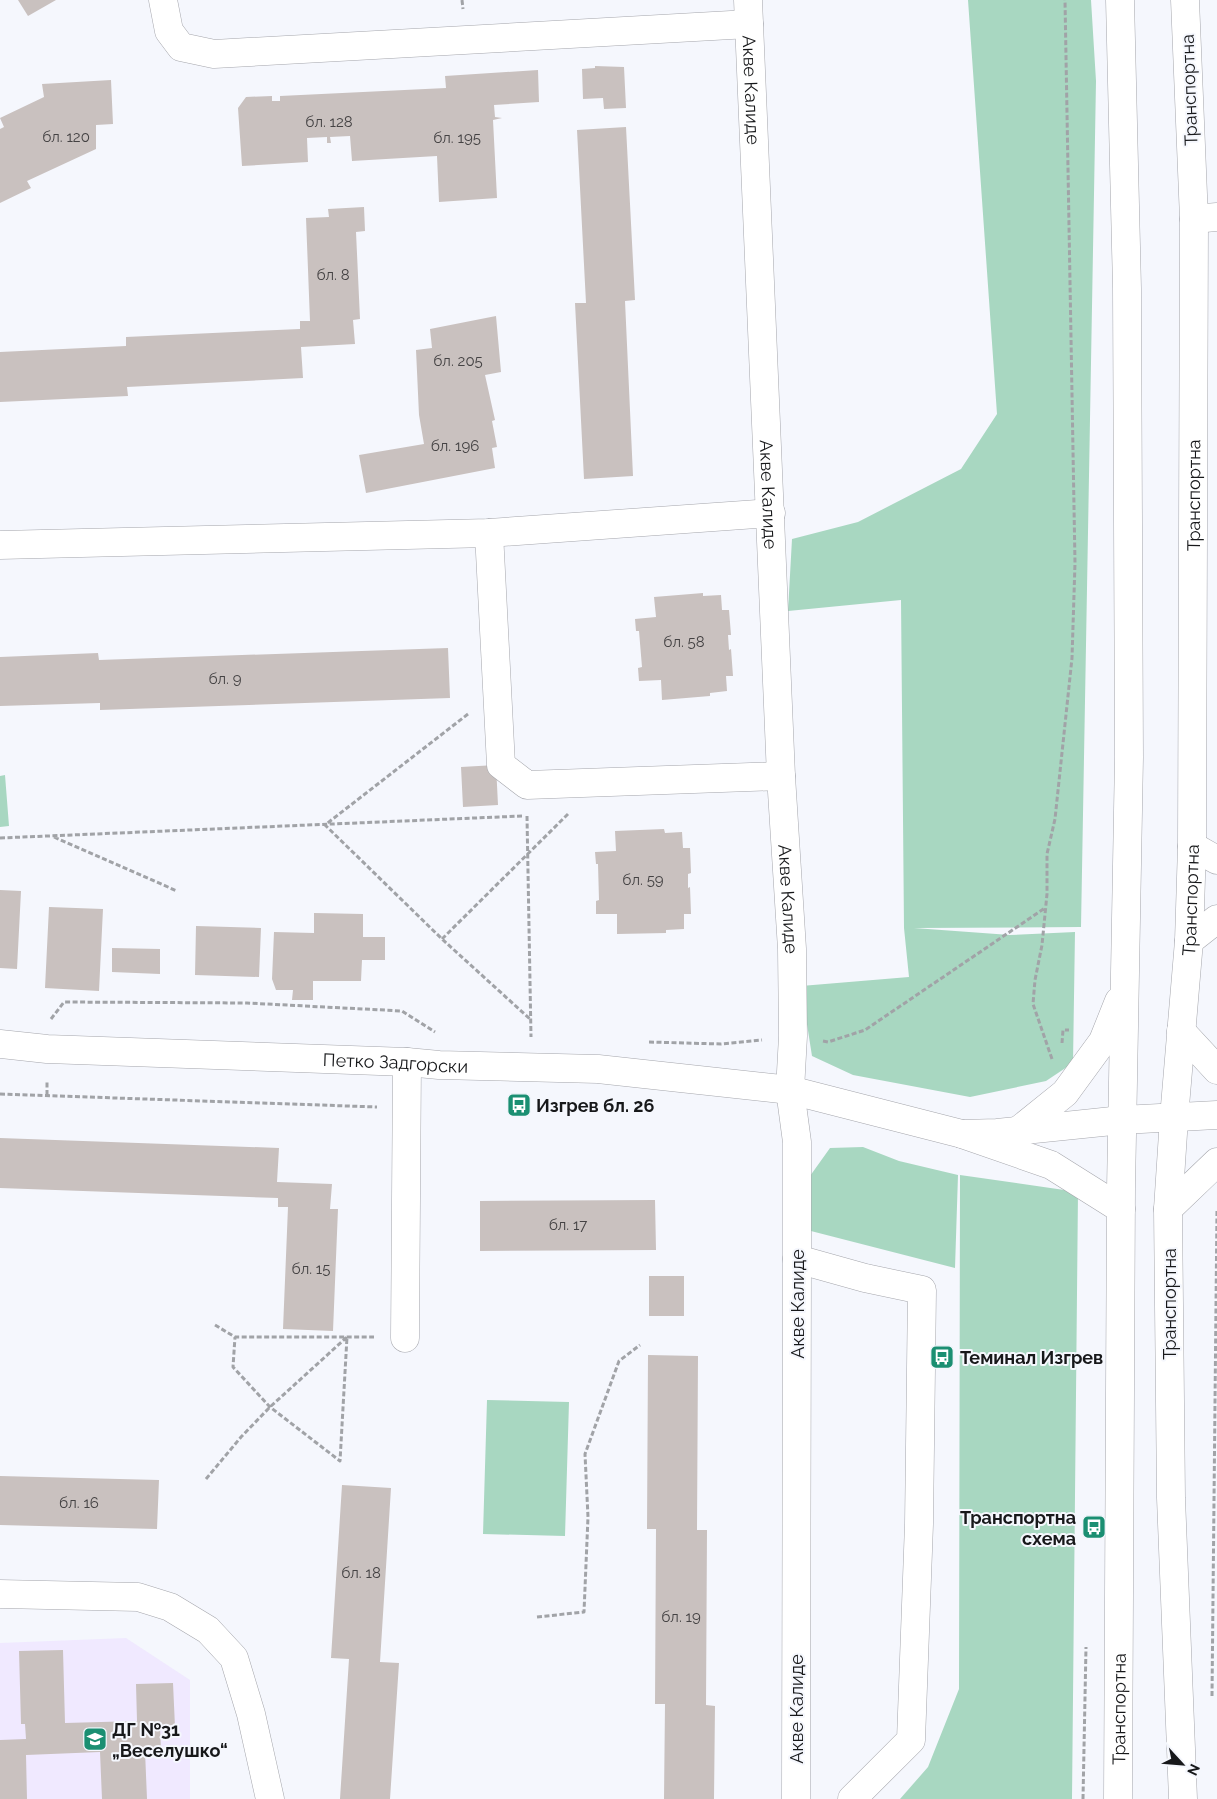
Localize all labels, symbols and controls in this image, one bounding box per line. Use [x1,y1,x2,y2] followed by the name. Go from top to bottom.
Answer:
[1177,34,1201,146] street label: Транспортна
[739,35,765,146] street label: Акве Калиде
[305,113,353,131] house number: бл. 128
[42,128,90,146] house number: бл. 120
[433,129,481,147] house number: бл. 195
[316,266,350,284] house number: бл. 8
[433,352,483,370] house number: бл. 205
[431,437,479,455] house number: бл. 196
[756,439,782,550] street label: Акве Калиде
[1182,439,1204,551] street label: Транспортна
[663,633,705,651] house number: бл. 58
[208,670,242,688] house number: бл. 9
[775,844,803,955] street label: Акве Калиде
[1177,844,1203,957] street label: Транспортна
[622,871,664,889] house number: бл. 59
[322,1048,468,1076] street label: Петко Задгорски
[506,1092,532,1118] bus stop icon: Изгрев бл. 26
[536,1095,654,1116] place label: Изгрев бл. 26
[549,1216,587,1234] house number: бл. 17
[1159,1248,1180,1360] street label: Транспортна
[787,1249,808,1359] street label: Акве Калиде
[292,1260,330,1278] house number: бл. 15
[929,1344,955,1370] bus stop icon: Теминал Изгрев
[960,1347,1103,1368] place label: Теминал Изгрев
[59,1494,99,1512] house number: бл. 16
[960,1507,1076,1549] place label: Транспортна схема
[1081,1514,1107,1540] bus stop icon: Транспортна схема
[341,1564,381,1582] house number: бл. 18
[661,1608,701,1626] house number: бл. 19
[1108,1653,1129,1765] street label: Транспортна
[786,1654,807,1764] street label: Акве Калиде
[112,1719,228,1761] place label: ДГ №31 „Веселушко“
[82,1726,108,1752] school or university icon: ДГ №31 „Веселушко“
[1157,1739,1207,1789] north arrow
[1184,1761,1203,1778] text: N

